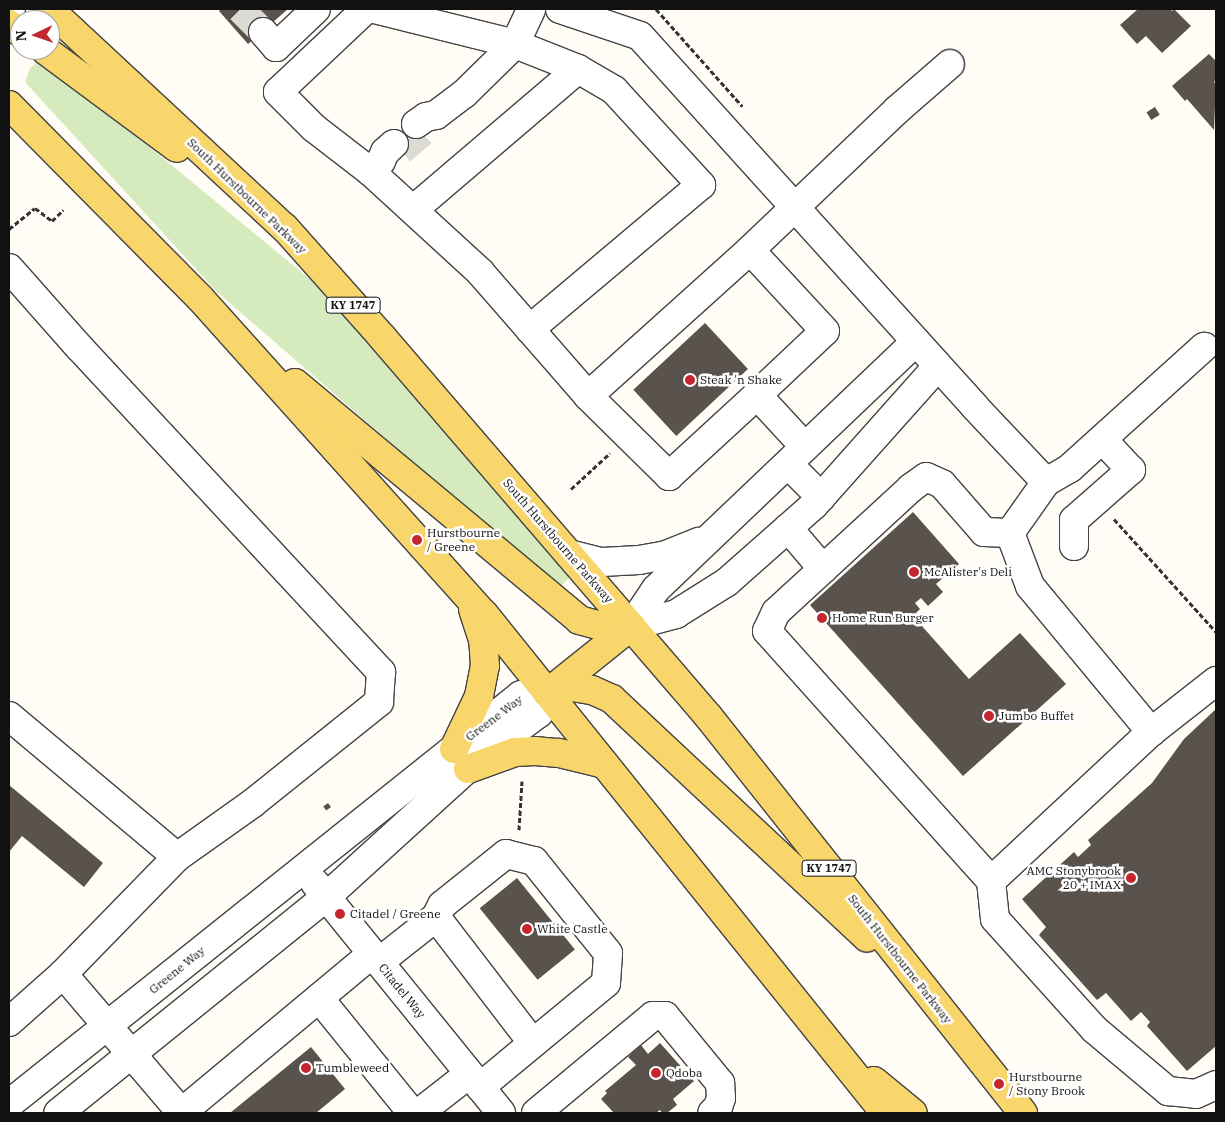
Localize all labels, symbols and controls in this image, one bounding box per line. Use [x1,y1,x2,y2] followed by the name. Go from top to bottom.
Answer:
[10,10,60,60] north arrow
[12,30,30,42] text: N
[184,135,310,257] street label: South Hurstbourne Parkway
[326,296,380,314] road number: KY 1747
[700,373,782,387] place label: Steak 'n Shake
[684,374,696,386] marker: Steak 'n Shake
[500,476,616,606] street label: South Hurstbourne Parkway
[427,526,500,554] place label: Hurstbourne / Greene
[411,534,423,546] marker: Hurstbourne / Greene
[924,565,1012,579] place label: McAlister's Deli
[908,566,920,578] marker: McAlister's Deli
[832,611,934,625] place label: Home Run Burger
[816,612,828,624] marker: Home Run Burger
[463,692,525,744] street label: Greene Way
[999,709,1074,723] place label: Jumbo Buffet
[983,710,995,722] marker: Jumbo Buffet
[802,860,856,876] road number: KY 1747
[1027,864,1121,892] place label: AMC Stonybrook 20 + IMAX
[1125,872,1137,884] marker: AMC Stonybrook 20 + IMAX
[845,892,955,1026] street label: South Hurstbourne Parkway
[350,907,441,921] place label: Citadel / Greene
[334,908,346,920] marker: Citadel / Greene
[537,922,608,936] place label: White Castle
[521,923,533,935] marker: White Castle
[146,943,208,997] street label: Greene Way
[376,961,428,1021] street label: Citadel Way
[316,1061,389,1075] place label: Tumbleweed
[300,1062,312,1074] marker: Tumbleweed
[666,1066,703,1080] place label: Qdoba
[650,1067,662,1079] marker: Qdoba
[1009,1070,1085,1098] place label: Hurstbourne / Stony Brook
[993,1078,1005,1090] marker: Hurstbourne / Stony Brook

